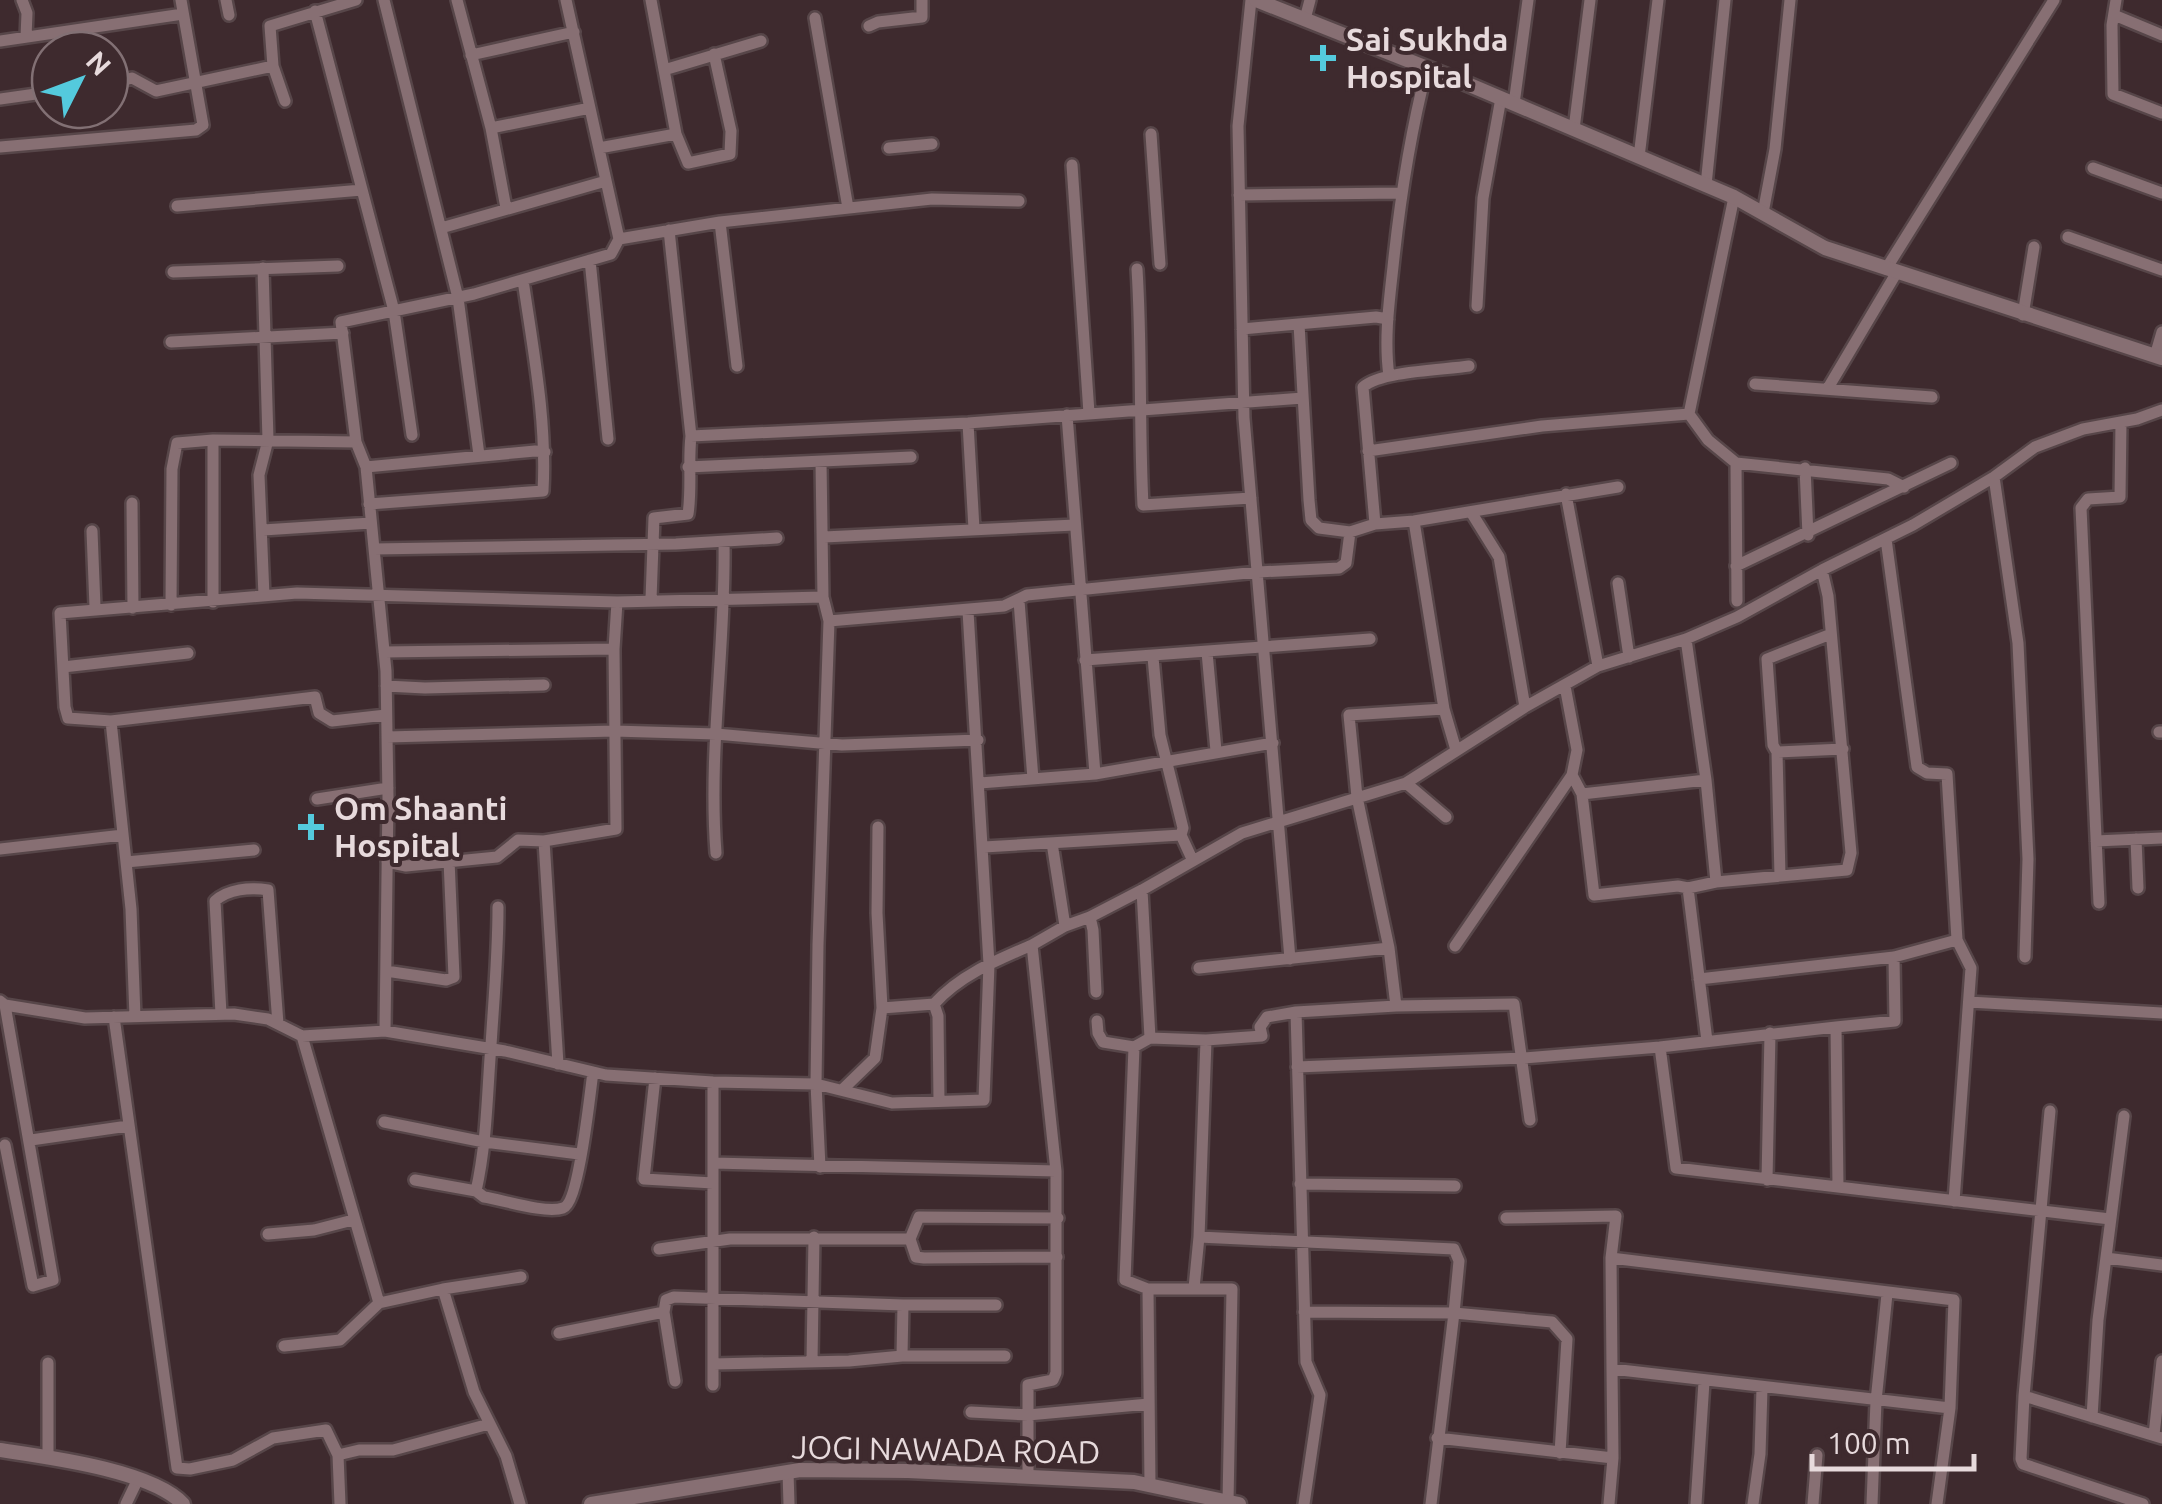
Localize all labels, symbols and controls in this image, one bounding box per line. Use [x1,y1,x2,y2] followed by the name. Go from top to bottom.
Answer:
[1346,21,1508,94] place label: Sai Sukhda Hospital
[30,30,130,130] north arrow
[80,45,117,81] text: N
[1310,45,1336,71] marker: Sai Sukhda Hospital
[334,790,507,863] place label: Om Shaanti Hospital
[298,814,324,840] marker: Om Shaanti Hospital
[1812,1409,1974,1471] scale bar
[1827,1426,1911,1460] text: 100 m
[791,1428,1101,1470] street label: JOGI NAWADA ROAD

